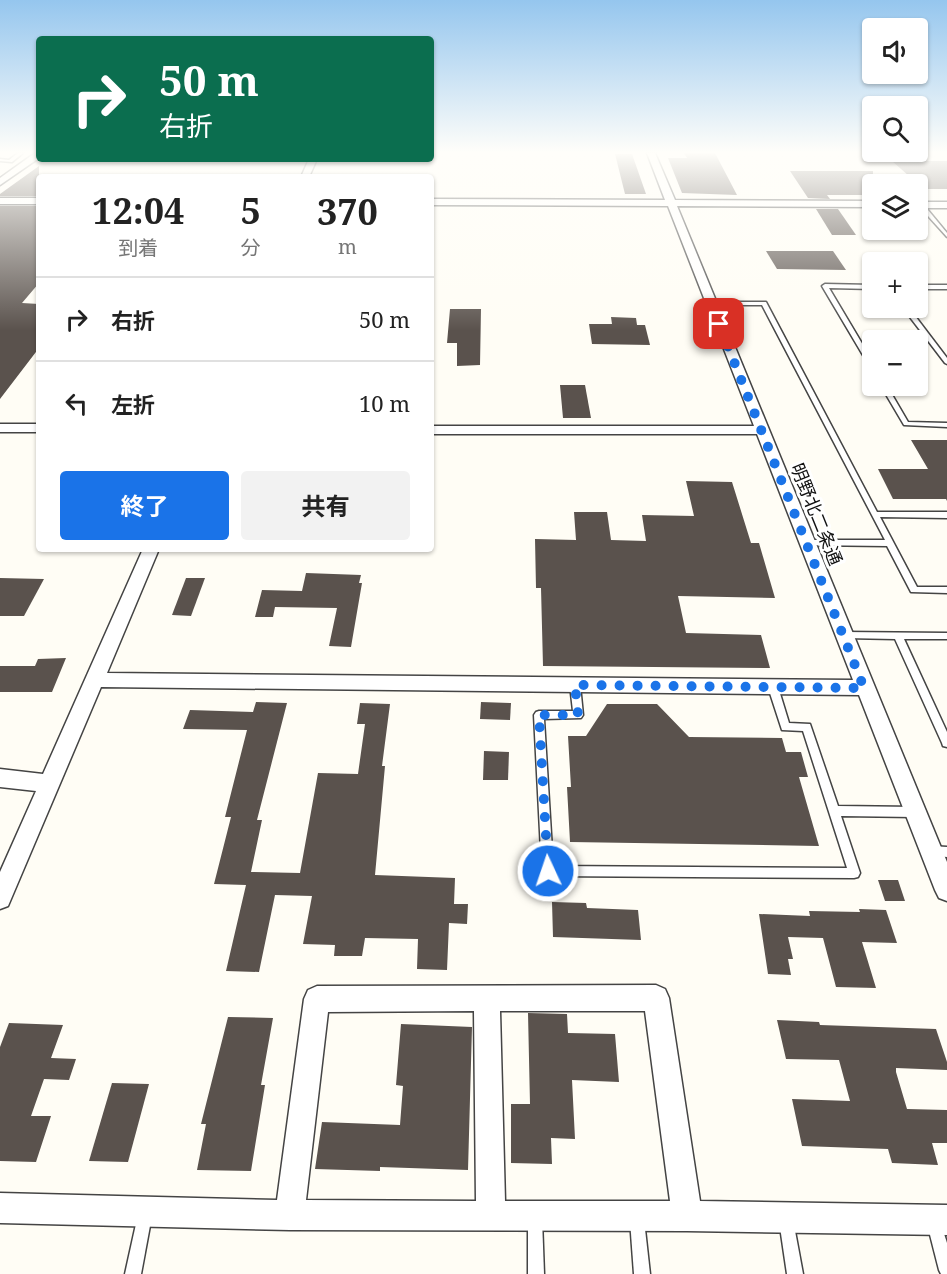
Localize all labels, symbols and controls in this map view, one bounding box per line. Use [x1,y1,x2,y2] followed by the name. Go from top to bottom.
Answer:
[862,18,928,396] map controls
[862,18,928,84] button: sound
[159,51,259,108] text: 50 m
[60,60,138,138] icon: right
[862,96,928,162] button: search
[159,107,213,144] text: 右折
[862,174,928,240] button: layers
[92,186,184,235] text: 12:04
[240,186,261,235] text: 5
[317,187,378,236] text: 370
[338,233,357,260] text: m
[118,234,158,261] text: 到着
[241,234,261,261] text: 分
[862,252,928,318] button: +
[693,298,744,349] pin
[60,303,93,336] icon: right
[359,304,410,334] text: 50 m
[111,305,155,335] text: 右折
[702,307,735,340] icon: arrive
[862,330,928,396] button: −
[60,387,93,420] icon: left
[359,388,410,418] text: 10 m
[111,389,155,419] text: 左折
[786,459,848,569] street label: 明野北二条通
[60,471,229,540] button: 終了
[241,471,410,540] button: 共有
[516,839,580,903] position arrow

